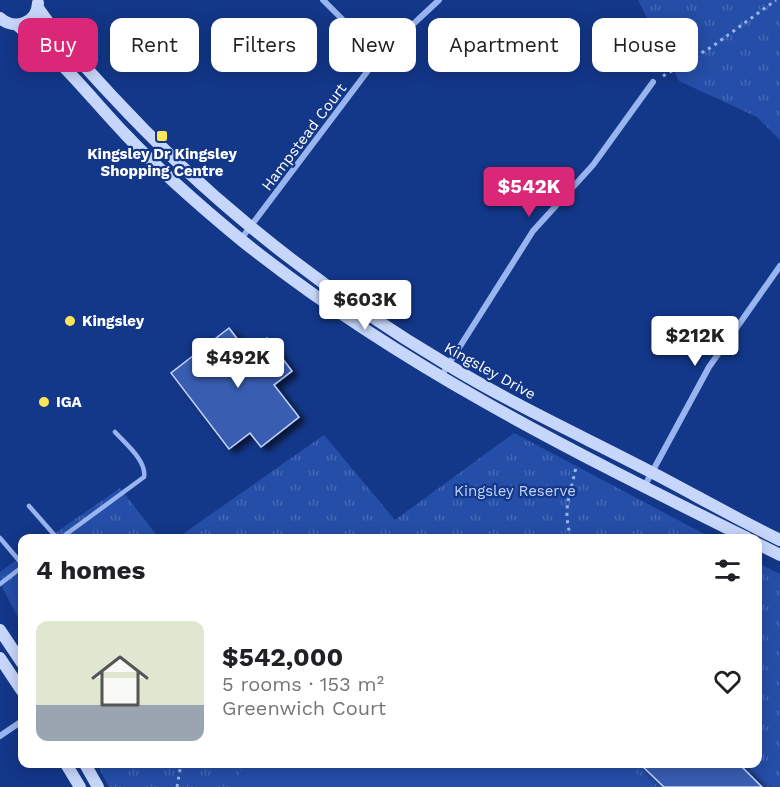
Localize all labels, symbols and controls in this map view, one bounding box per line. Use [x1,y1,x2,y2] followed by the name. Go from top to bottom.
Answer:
[18,18,98,72] chip: Buy
[110,18,199,72] chip: Rent
[211,18,317,72] chip: Filters
[329,18,416,72] chip: New
[428,18,580,72] chip: Apartment
[592,18,698,72] chip: House
[258,79,351,194] street label: Hampstead Court
[155,129,169,143] marker: Kingsley Dr Kingsley Shopping Centre
[87,145,237,180] place label: Kingsley Dr Kingsley Shopping Centre
[487,167,571,218] pin: $542K
[498,174,560,198] text: $542K
[323,280,407,331] pin: $603K
[333,287,397,311] text: $603K
[82,312,145,330] place label: Kingsley
[63,314,77,328] marker: Kingsley
[653,316,737,367] pin: $212K
[665,323,725,347] text: $212K
[196,338,280,389] pin: $492K
[441,338,539,404] street label: Kingsley Drive
[206,345,270,369] text: $492K
[56,393,83,411] place label: IGA
[37,395,51,409] marker: IGA
[454,482,576,500] park label: Kingsley Reserve
[711,554,744,587] icon: filters
[36,555,145,585] text: 4 homes
[222,642,343,672] text: $542,000
[84,645,156,717] icon: home
[711,665,744,698] icon: heart
[222,672,384,696] text: 5 rooms · 153 m²
[222,696,386,720] text: Greenwich Court

